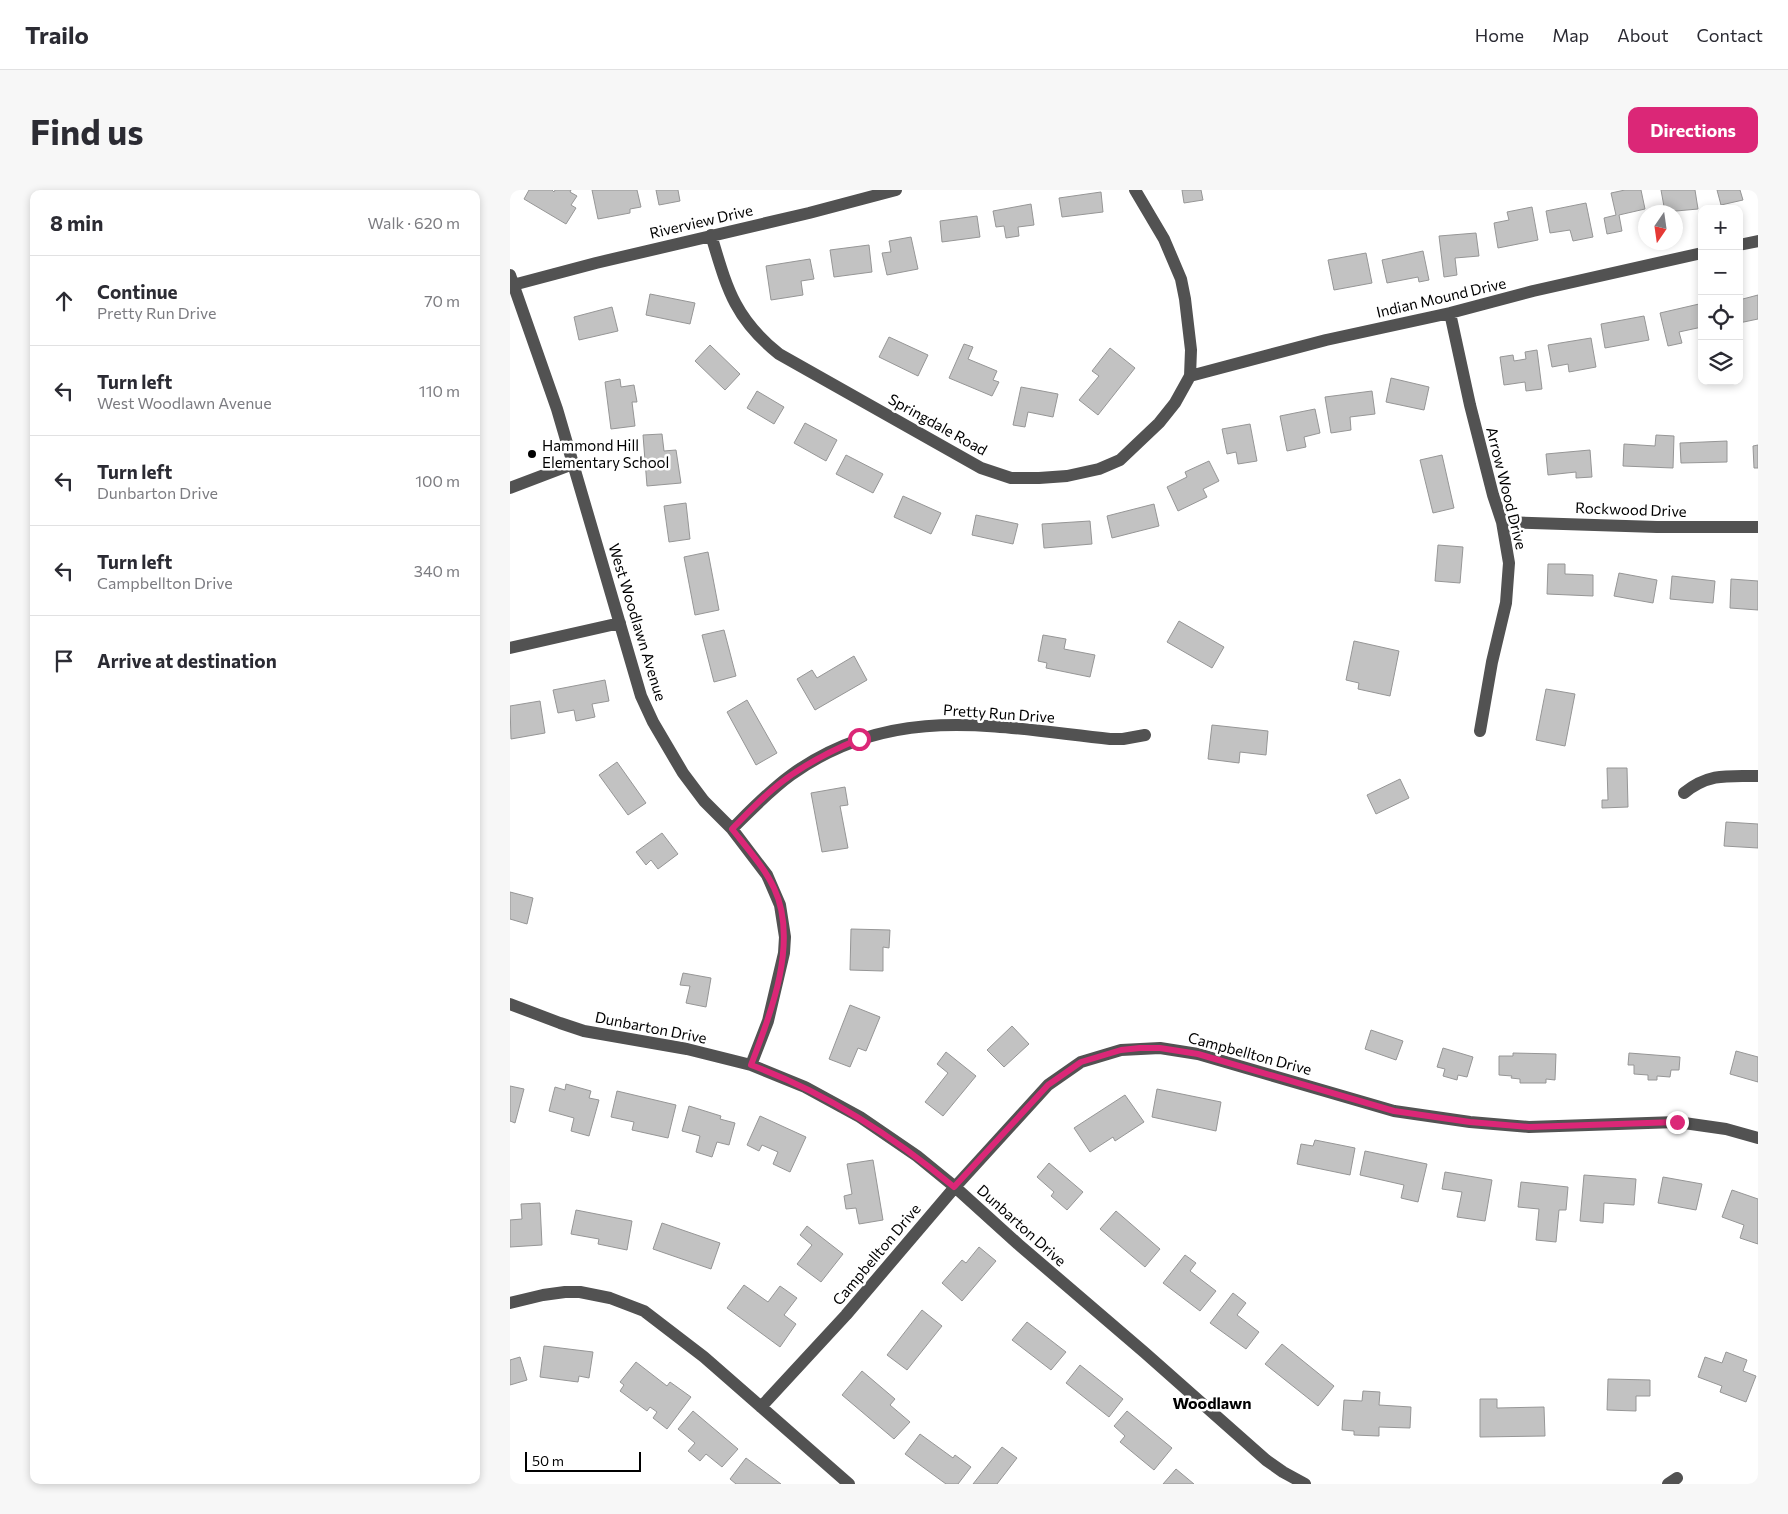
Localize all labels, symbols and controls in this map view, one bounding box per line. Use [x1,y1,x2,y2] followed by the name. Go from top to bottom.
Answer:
[25,20,89,49] text: Trailo
[1475,24,1524,46] text: Home
[1552,24,1589,46] text: Map
[1617,24,1669,46] text: About
[1697,24,1763,46] text: Contact
[1628,107,1758,153] button: Directions
[30,109,144,152] text: Find us
[648,200,755,242] street label: Riverview Drive
[1638,205,1683,250] north arrow
[1698,205,1743,385] map controls
[1698,205,1743,250] button: +
[50,210,103,235] text: 8 min
[368,213,460,232] text: Walk · 620 m
[1698,250,1743,295] button: −
[1374,273,1508,321] street label: Indian Mound Drive
[97,280,177,303] text: Continue
[50,287,78,315] icon: ahead
[424,291,460,310] text: 70 m
[1698,295,1743,340] button: locate
[97,303,216,322] text: Pretty Run Drive
[1698,340,1743,385] button: layers
[97,370,172,393] text: Turn left
[50,377,78,405] icon: left
[419,381,460,400] text: 110 m
[885,389,991,459] street label: Springdale Road
[97,393,272,412] text: West Woodlawn Avenue
[1483,425,1531,551] street label: Arrow Wood Drive
[542,436,669,471] place label: Hammond Hill Elementary School
[526,448,538,460] marker: Hammond Hill Elementary School
[97,460,172,483] text: Turn left
[50,467,78,495] icon: left
[415,471,460,490] text: 100 m
[97,483,218,502] text: Dunbarton Drive
[1575,498,1687,520] street label: Rockwood Drive
[605,541,671,703] street label: West Woodlawn Avenue
[97,550,172,573] text: Turn left
[50,557,78,585] icon: left
[414,561,460,580] text: 340 m
[97,573,233,592] text: Campbellton Drive
[50,647,78,675] icon: arrive
[97,649,277,672] text: Arrive at destination
[943,700,1056,726] street label: Pretty Run Drive
[848,728,871,751] route start
[594,1007,708,1047] street label: Dunbarton Drive
[1186,1028,1314,1078] street label: Campbellton Drive
[1666,1111,1689,1134] route end
[974,1180,1070,1270] street label: Dunbarton Drive
[828,1199,924,1309] street label: Campbellton Drive
[1172,1393,1252,1412] district label: Woodlawn
[525,1449,641,1472] scale bar
[532,1452,564,1469] text: 50 m

